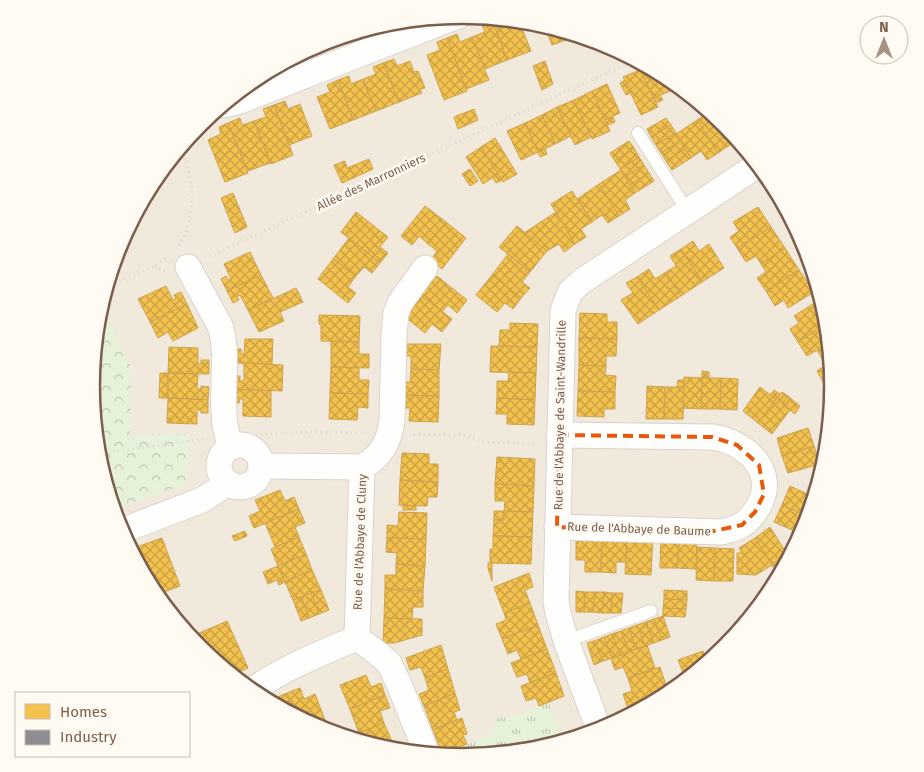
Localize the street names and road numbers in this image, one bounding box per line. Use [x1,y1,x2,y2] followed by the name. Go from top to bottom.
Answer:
[314,150,428,213] street label: Allée des Marronniers
[551,320,569,510] street label: Rue de l'Abbaye de Saint-Wandrille
[351,474,369,610] street label: Rue de l'Abbaye de Cluny
[567,519,711,539] street label: Rue de l'Abbaye de Baume

